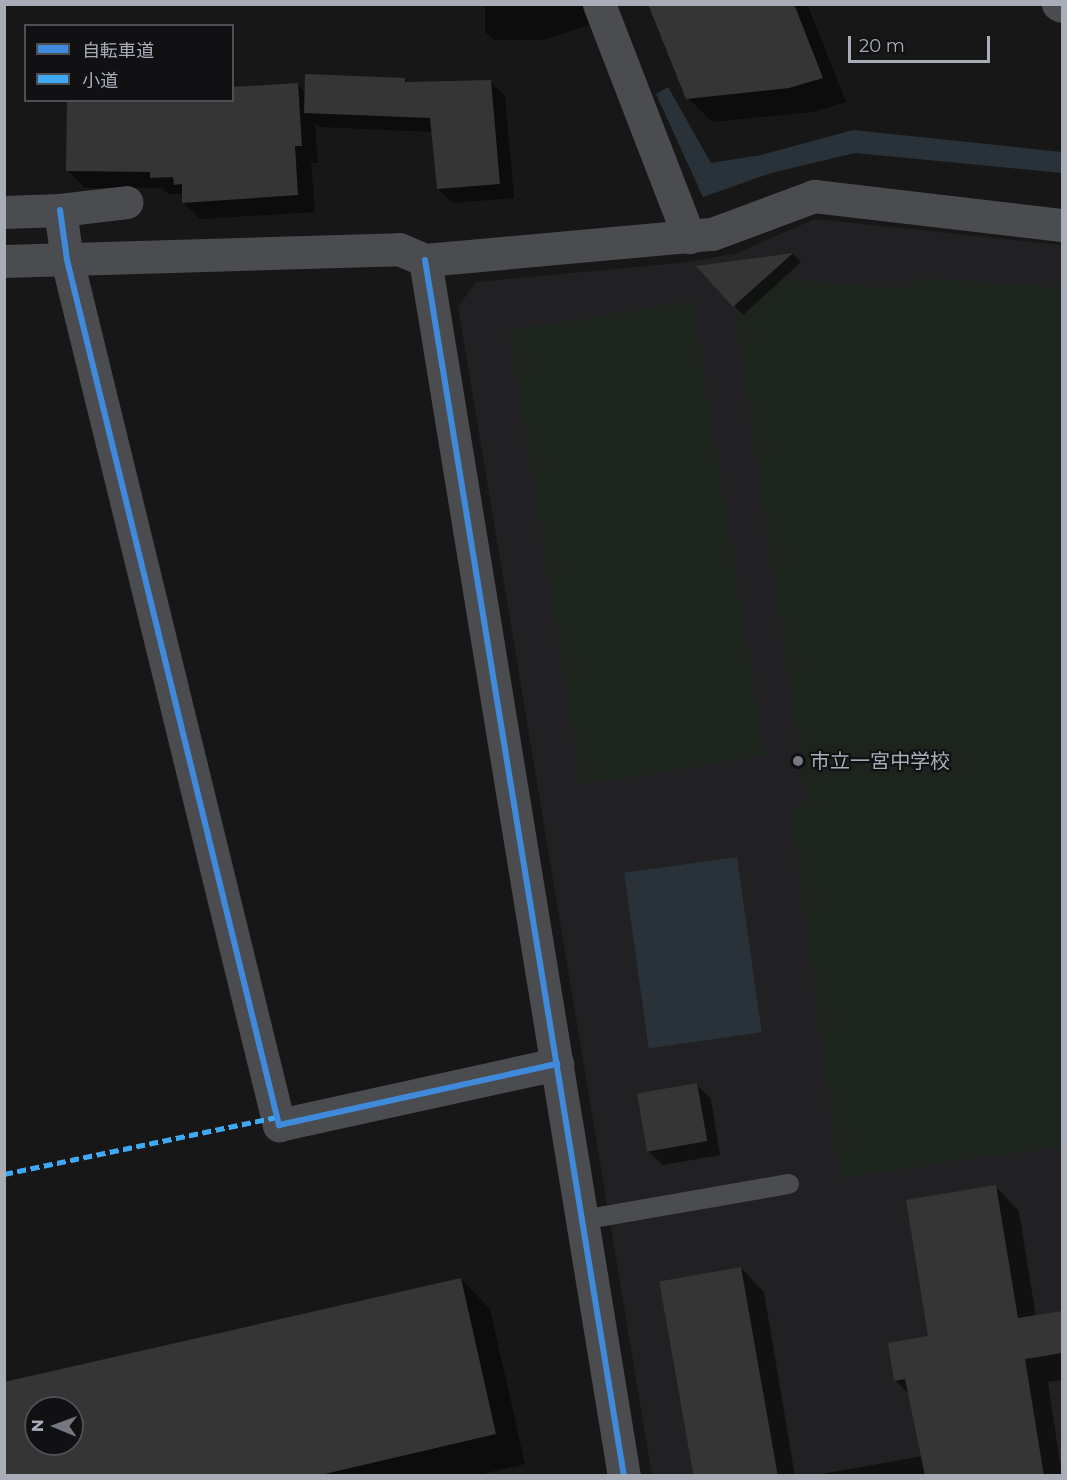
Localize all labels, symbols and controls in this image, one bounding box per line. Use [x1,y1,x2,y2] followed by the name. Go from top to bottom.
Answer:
[24,24,234,102] legend
[851,24,994,62] scale bar
[859,35,905,57] text: 20 m
[82,40,154,62] text: 自転車道
[82,70,118,92] text: 小道
[810,749,950,773] place label: 市立一宮中学校
[791,754,805,768] marker: 市立一宮中学校
[24,1396,84,1456] north arrow
[28,1419,47,1432] text: N

